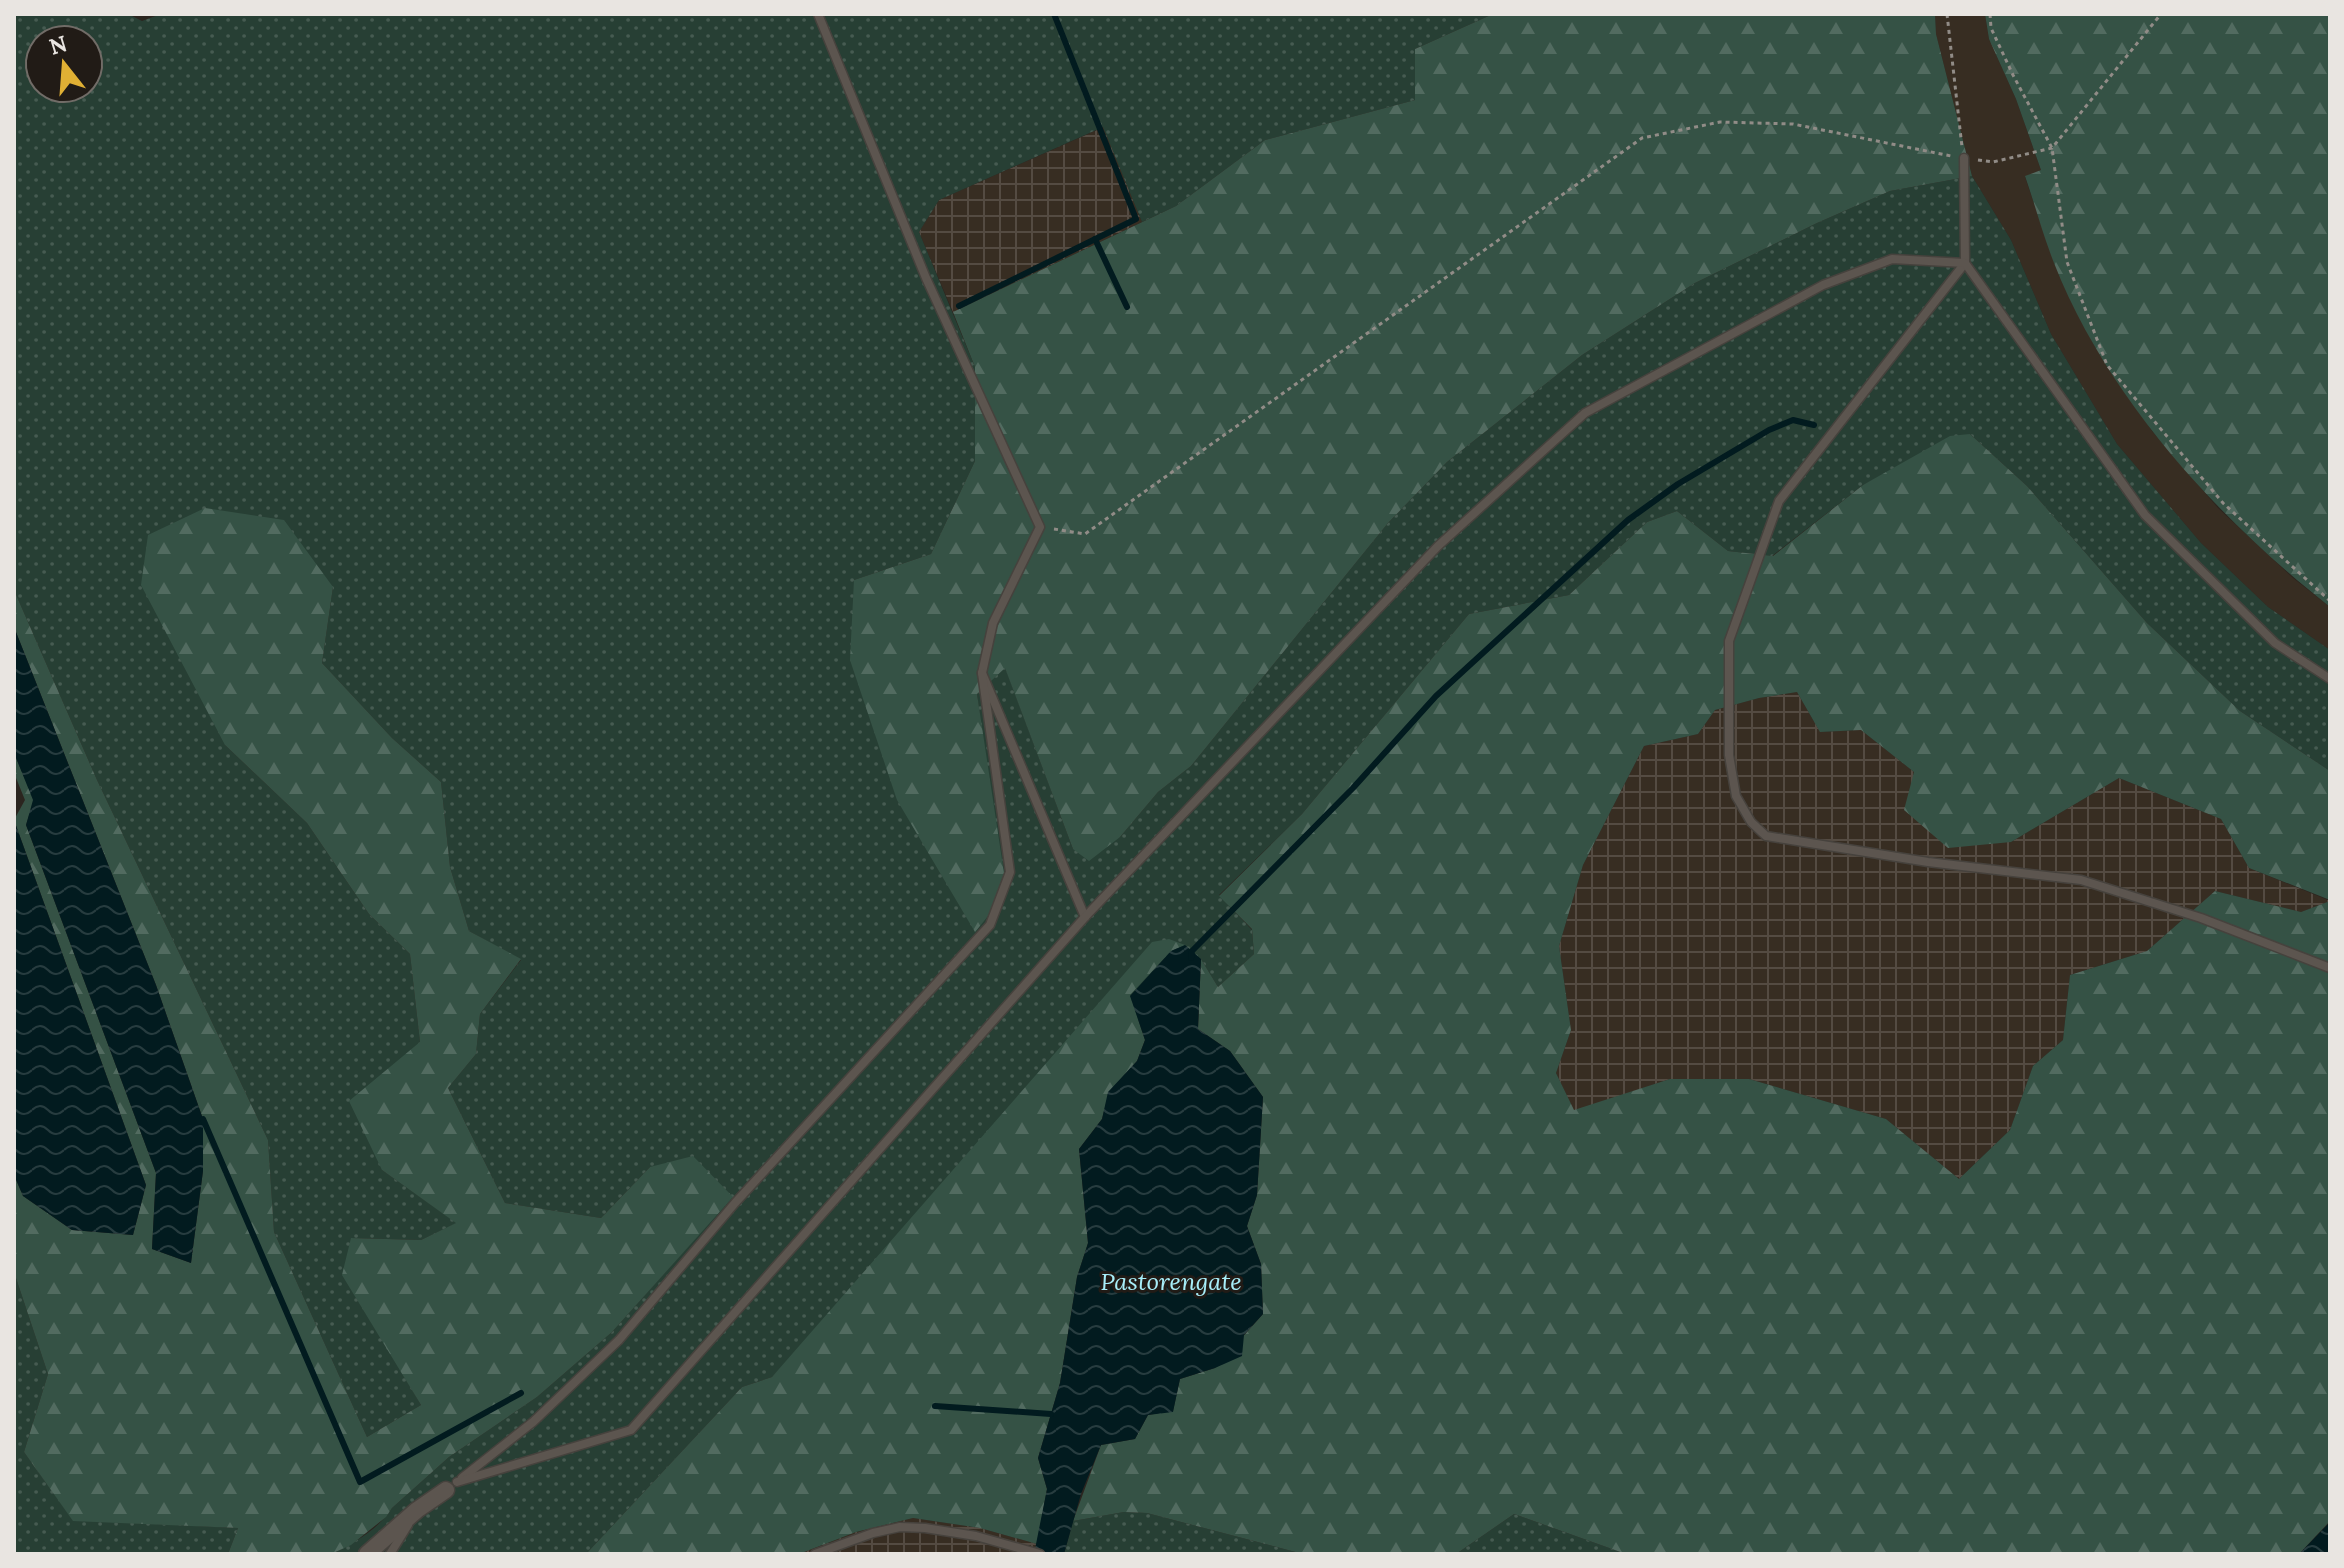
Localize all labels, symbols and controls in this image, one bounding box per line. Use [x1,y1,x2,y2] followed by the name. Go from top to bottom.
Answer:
[24,24,104,104] north arrow
[46,29,70,61] text: N
[1100,1266,1242,1297] water label: Pastorengate

